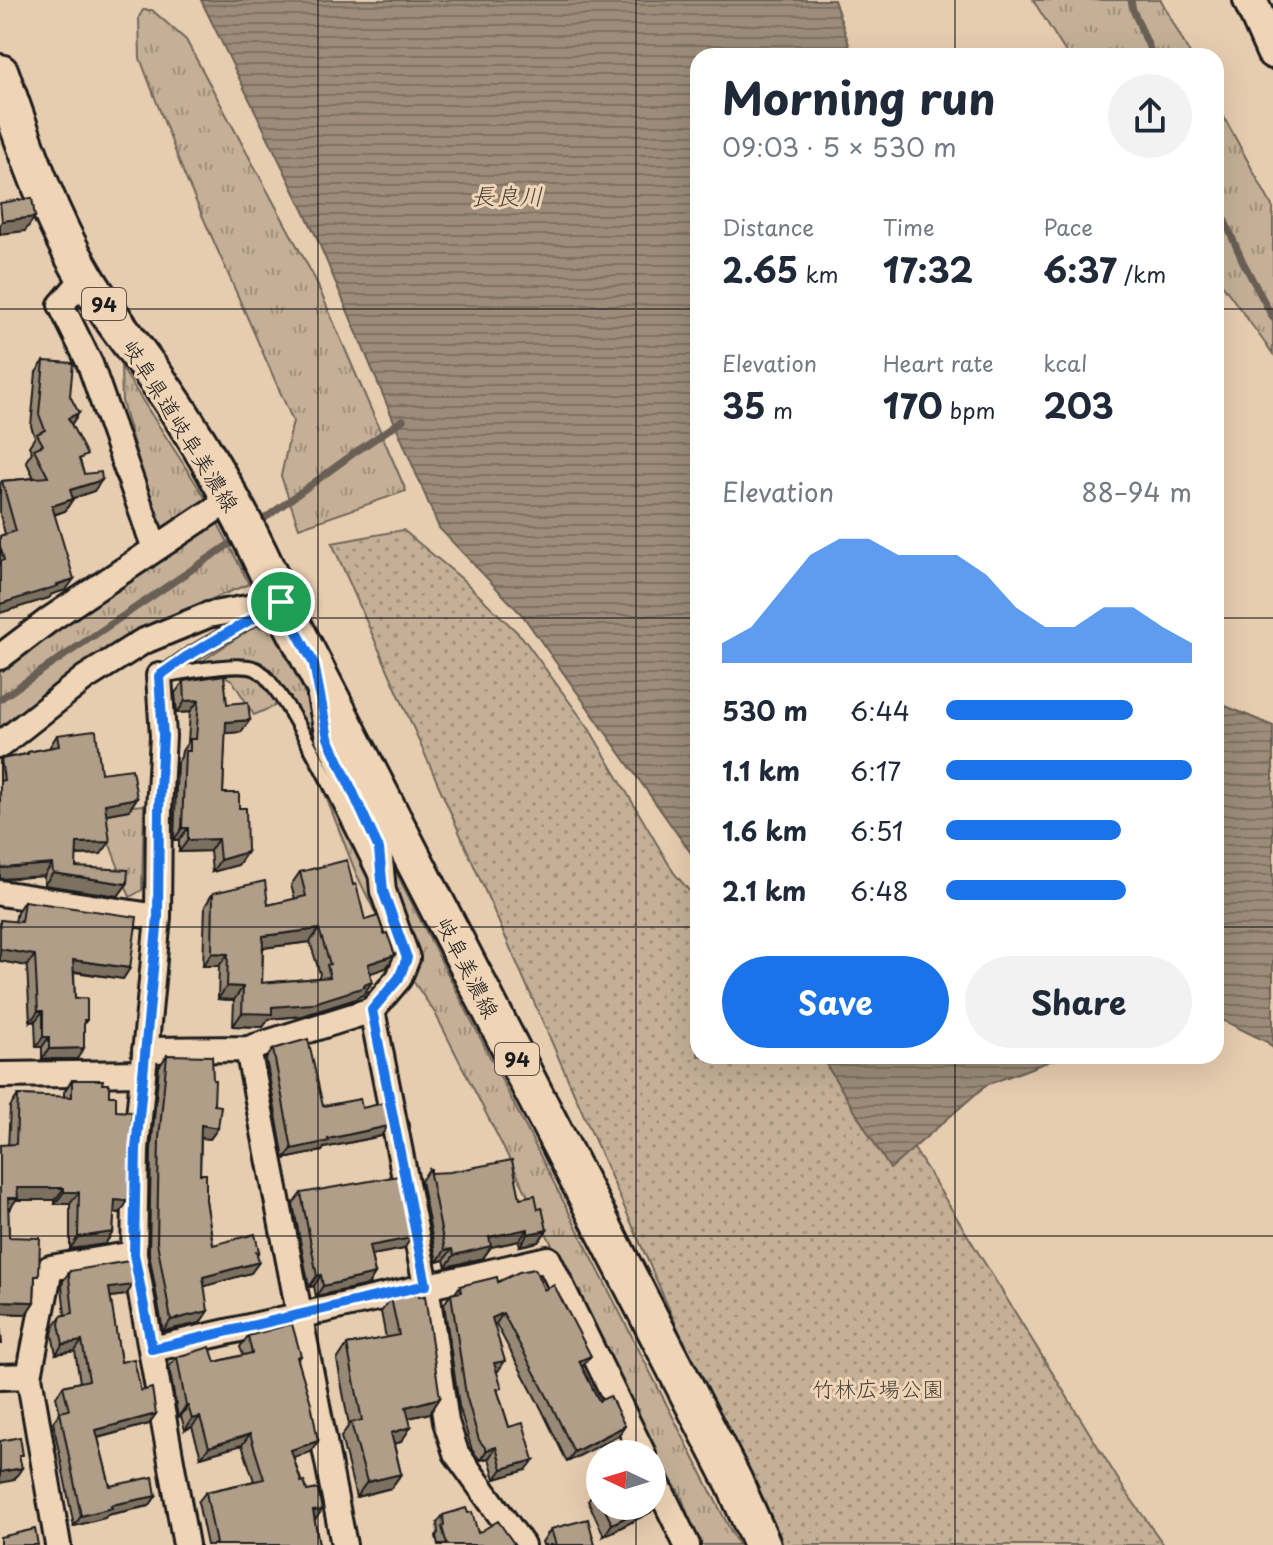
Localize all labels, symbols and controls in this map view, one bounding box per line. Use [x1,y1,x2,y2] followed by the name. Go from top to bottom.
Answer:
[722,64,996,130] text: Morning run
[1108,74,1192,158] button: share
[722,127,957,166] text: 09:03 · 5 × 530 m
[471,177,543,213] water label: 長良川
[722,210,814,243] text: Distance
[883,210,935,243] text: Time
[1043,210,1093,243] text: Pace
[722,243,798,295] text: 2.65
[883,243,973,295] text: 17:32
[1043,243,1117,295] text: 6:37
[798,257,839,290] text: km
[1117,257,1166,290] text: /km
[82,288,126,320] road number: 94
[116,332,248,518] street label: 岐阜県道岐阜美濃線
[722,346,817,379] text: Elevation
[883,346,994,379] text: Heart rate
[1043,346,1087,379] text: kcal
[722,379,766,431] text: 35
[883,379,943,431] text: 170
[1043,379,1114,431] text: 203
[766,393,793,426] text: m
[943,393,995,426] text: bpm
[722,472,834,511] text: Elevation
[1082,472,1192,511] text: 88–94 m
[247,568,315,636] pin
[259,580,303,624] icon: arrive
[722,691,808,730] text: 530 m
[850,691,910,730] text: 6:44
[722,751,800,790] text: 1.1 km
[850,751,901,790] text: 6:17
[722,811,807,850] text: 1.6 km
[850,811,903,850] text: 6:51
[722,871,806,910] text: 2.1 km
[850,871,909,910] text: 6:48
[429,910,509,1024] street label: 岐阜美濃線
[722,956,949,1048] button: Save
[965,956,1192,1048] button: Share
[495,1043,539,1075] road number: 94
[812,1371,944,1404] park label: 竹林広場公園
[586,1440,666,1520] north arrow
[586,1440,666,1520] map controls

